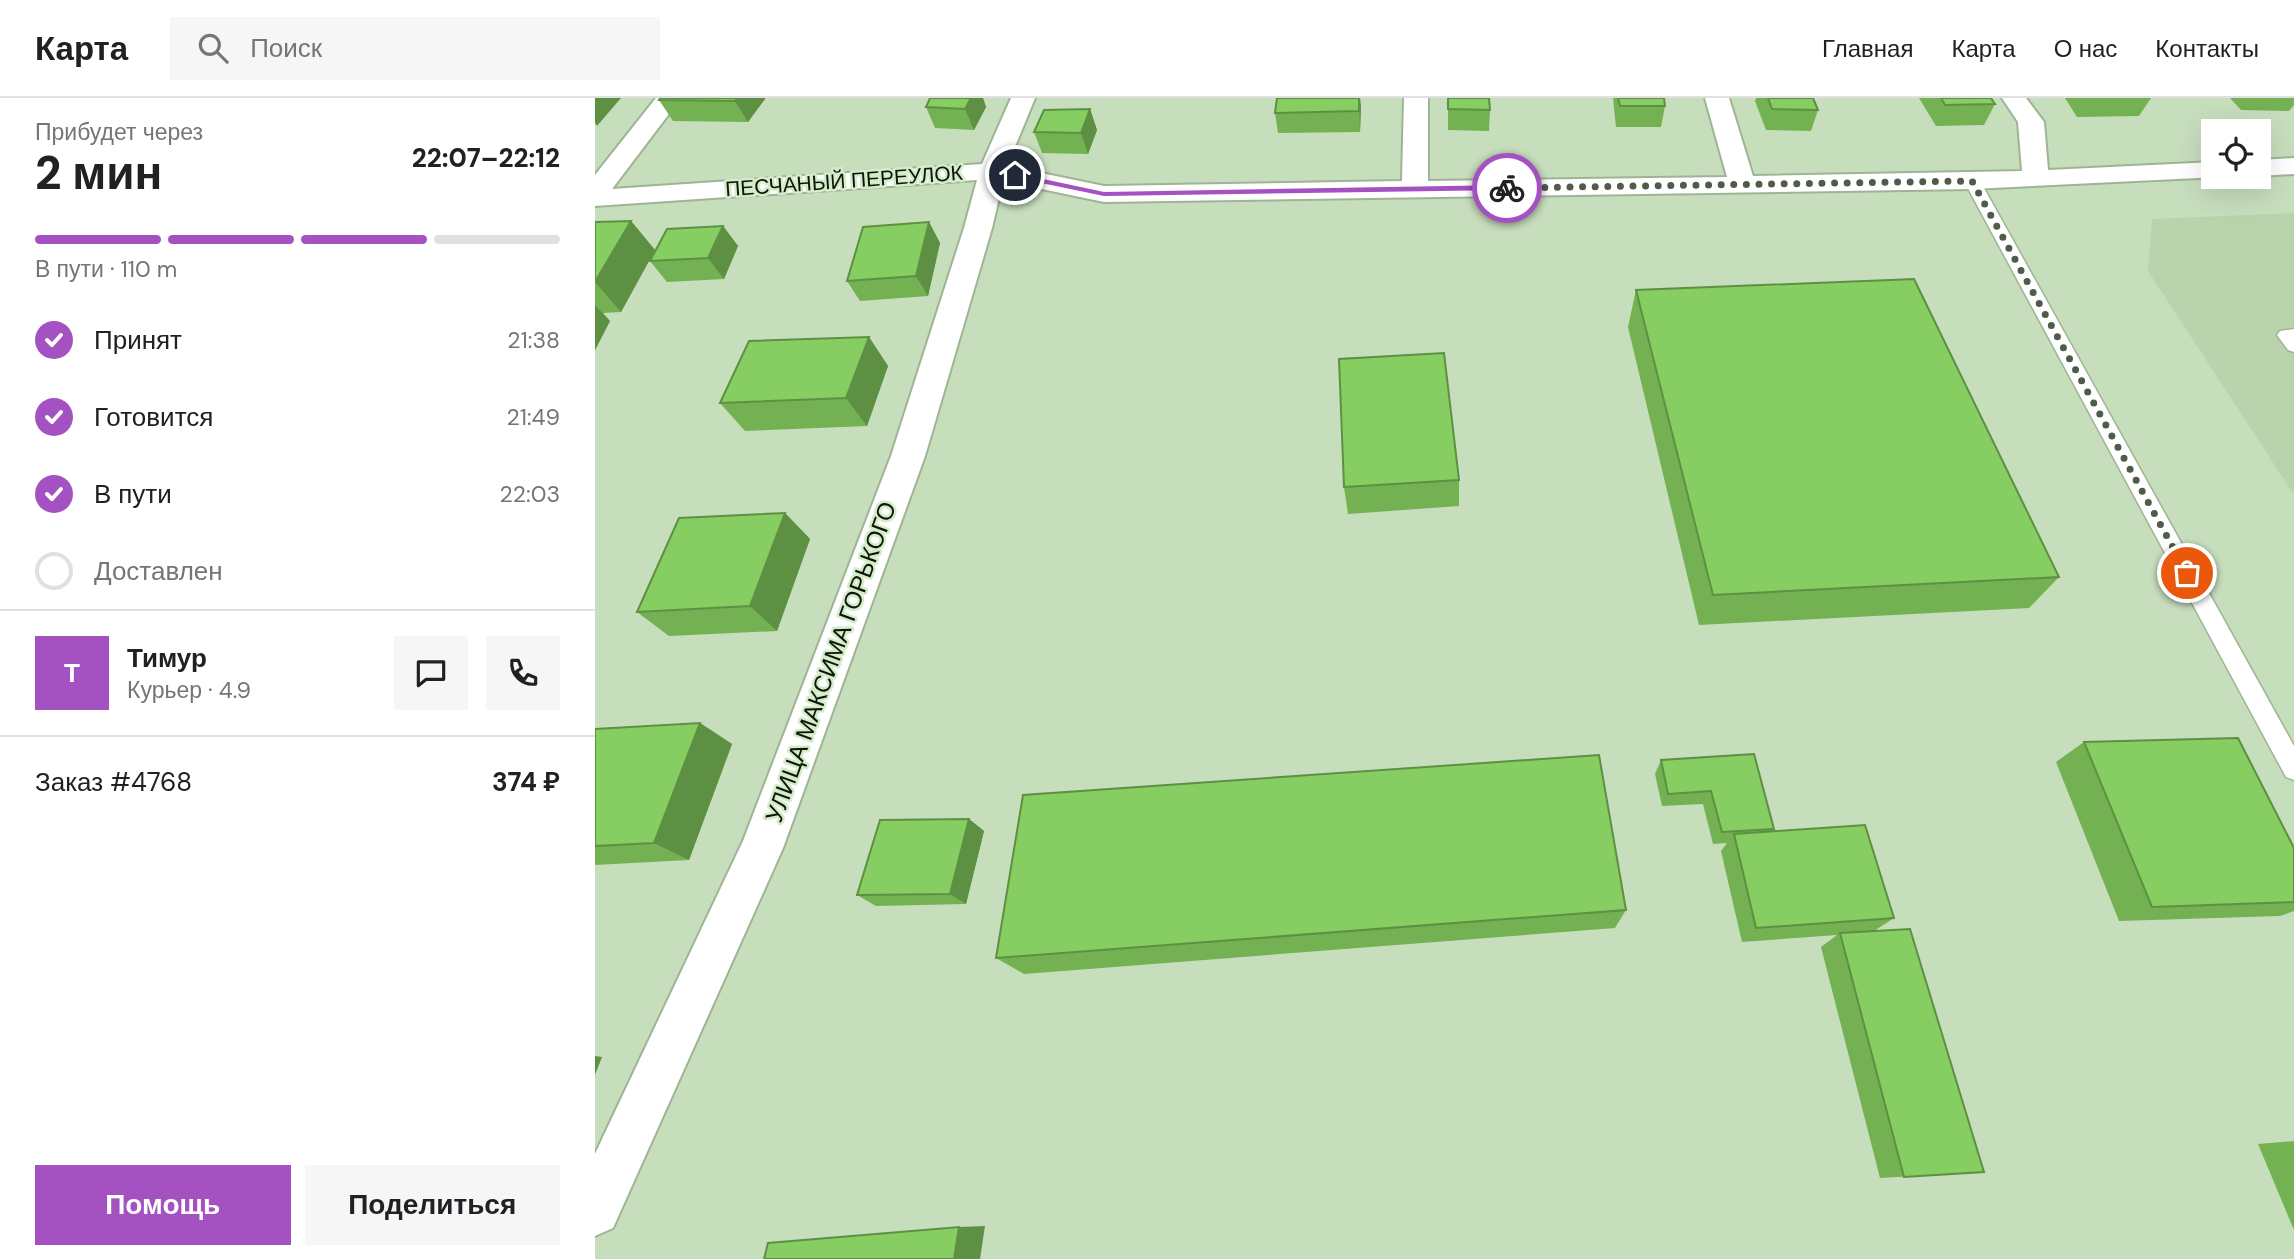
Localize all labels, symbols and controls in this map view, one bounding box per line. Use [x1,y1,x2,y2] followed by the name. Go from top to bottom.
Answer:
[170,17,660,80] search box
[35,27,128,70] text: Карта
[194,29,232,67] icon: search
[250,31,322,65] text: Поиск
[1822,33,1913,64] text: Главная
[1951,33,2016,64] text: Карта
[2054,33,2117,64] text: О нас
[2155,33,2259,64] text: Контакты
[35,117,203,147] text: Прибудет через
[2201,119,2271,189] map controls
[2201,119,2271,189] button: locate
[412,141,560,175] text: 22:07–22:12
[35,143,162,203] text: 2 мин
[985,145,1045,205] pin
[1472,153,1542,223] courier
[996,156,1034,194] icon: home
[724,159,965,203] street label: ПЕСЧАНЫЙ ПЕРЕУЛОК
[1488,169,1526,207] icon: bike
[35,254,177,284] text: В пути · 110 m
[35,321,73,359] icon: check
[94,323,182,357] text: Принят
[507,325,560,355] text: 21:38
[35,398,73,436] icon: check
[94,400,213,434] text: Готовится
[507,402,560,432] text: 21:49
[35,475,73,513] icon: check
[94,477,172,511] text: В пути
[500,479,560,509] text: 22:03
[758,497,903,826] street label: УЛИЦА МАКСИМА ГОРЬКОГО
[2157,543,2217,603] pin
[94,554,223,588] text: Доставлен
[2168,554,2206,592] icon: bag
[394,636,468,710] button: chat
[486,636,560,710] button: phone
[127,641,207,675] text: Тимур
[64,656,80,690] text: Т
[127,675,251,705] text: Курьер · 4.9
[35,765,192,799] text: Заказ #4768
[492,765,560,799] text: 374 ₽
[35,1165,291,1245] button: Помощь
[305,1165,560,1245] button: Поделиться

